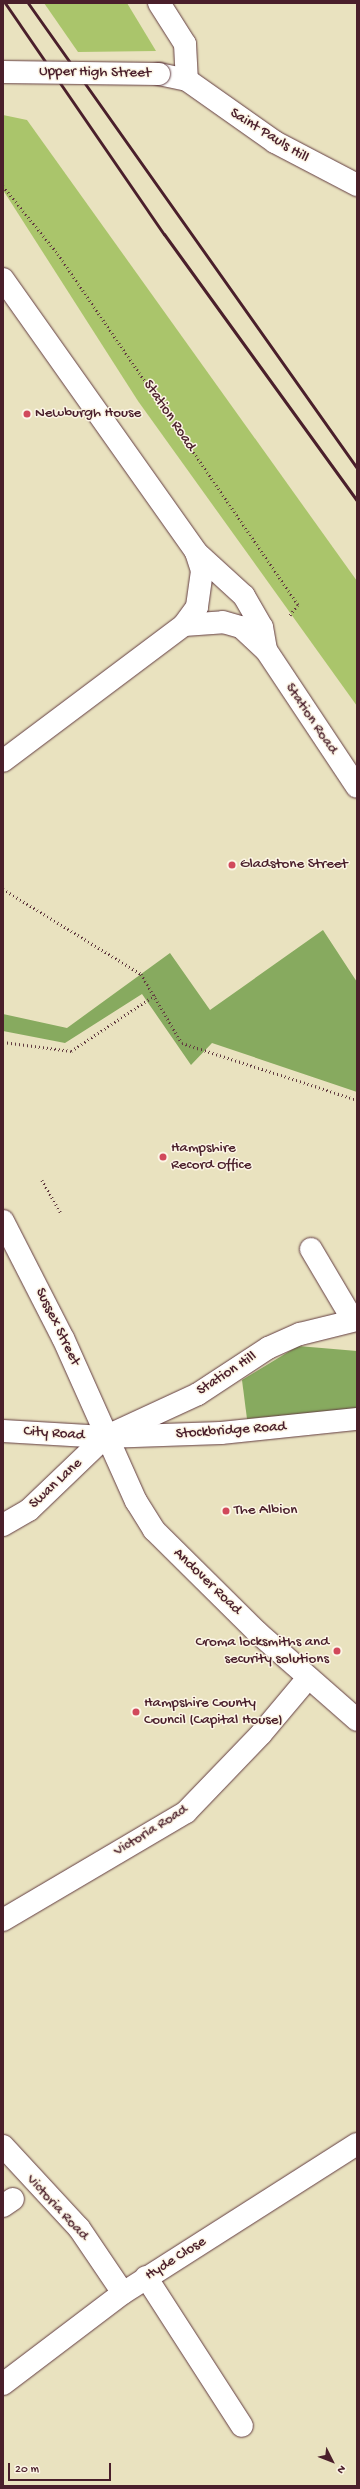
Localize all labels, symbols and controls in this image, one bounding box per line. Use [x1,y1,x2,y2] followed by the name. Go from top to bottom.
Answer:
[39,63,151,83] street label: Upper High Street
[226,105,312,167] street label: Saint Pauls Hill
[139,377,199,455] street label: Station Road
[35,405,141,423] place label: Newburgh House
[22,409,32,419] marker: Newburgh House
[281,680,341,758] street label: Station Road
[240,856,348,874] place label: Gladstone Street
[227,860,237,870] marker: Gladstone Street
[171,1139,251,1174] place label: Hampshire Record Office
[158,1152,168,1162] marker: Hampshire Record Office
[30,1285,84,1369] street label: Sussex Street
[194,1348,260,1400] street label: Station Hill
[175,1418,287,1444] street label: Stockbridge Road
[23,1423,85,1445] street label: City Road
[26,1455,86,1513] street label: Swan Lane
[234,1502,297,1520] place label: The Albion
[221,1506,231,1516] marker: The Albion
[169,1545,245,1619] street label: Andover Road
[195,1633,329,1668] place label: Croma locksmiths and security solutions
[332,1646,342,1656] marker: Croma locksmiths and security solutions
[144,1694,283,1729] place label: Hampshire County Council (Capital House)
[131,1707,141,1717] marker: Hampshire County Council (Capital House)
[111,1801,191,1861] street label: Victoria Road
[22,2171,92,2245] street label: Victoria Road
[142,2233,210,2285] street label: Hyde Close
[312,2441,352,2481] north arrow
[10,2455,113,2481] scale bar
[334,2462,348,2476] text: N
[15,2463,39,2477] text: 20 m

